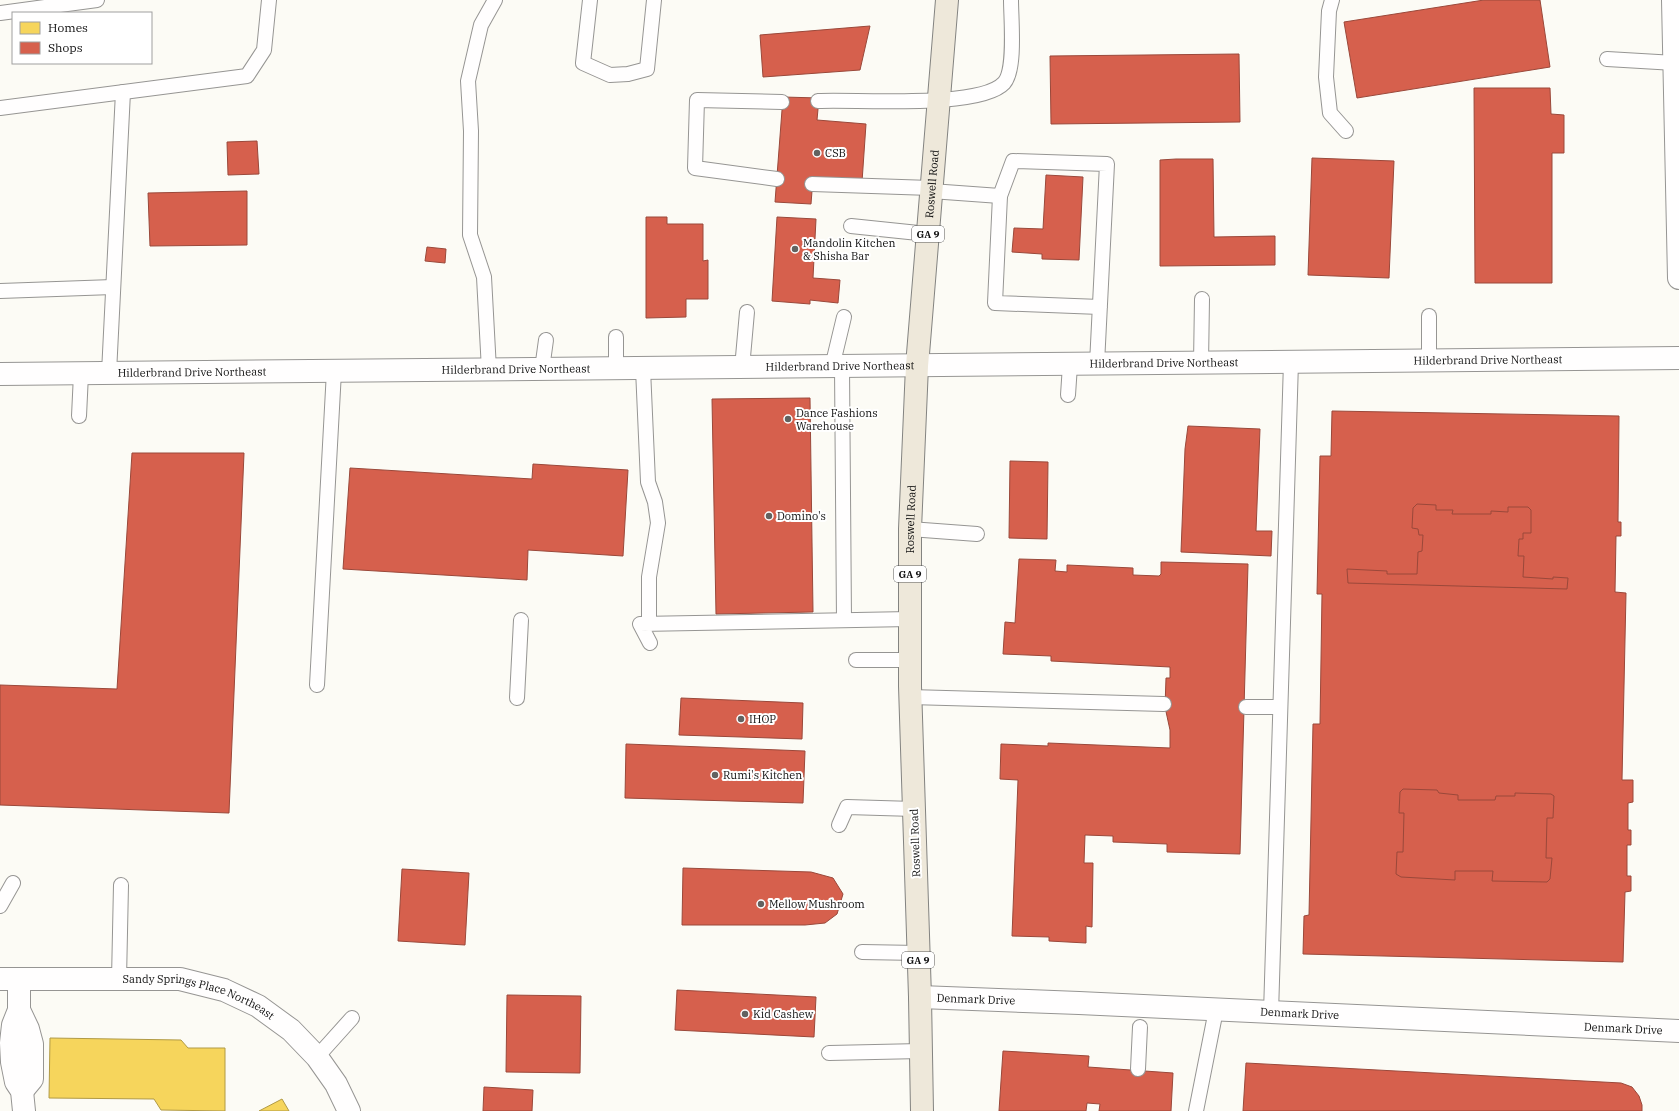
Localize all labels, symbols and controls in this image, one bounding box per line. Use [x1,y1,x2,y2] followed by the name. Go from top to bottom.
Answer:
[12,12,152,64] legend
[48,20,88,35] text: Homes
[48,40,83,55] text: Shops
[825,146,846,160] place label: CSB
[812,148,822,158] marker: CSB
[922,149,942,219] street label: Roswell Road
[912,226,944,242] road number: GA 9
[803,236,895,263] place label: Mandolin Kitchen & Shisha Bar
[790,244,800,254] marker: Mandolin Kitchen & Shisha Bar
[1413,352,1562,368] street label: Hilderbrand Drive Northeast
[1090,355,1239,371] street label: Hilderbrand Drive Northeast
[766,358,915,374] street label: Hilderbrand Drive Northeast
[442,361,591,377] street label: Hilderbrand Drive Northeast
[118,364,267,380] street label: Hilderbrand Drive Northeast
[796,406,878,433] place label: Dance Fashions Warehouse
[783,414,793,424] marker: Dance Fashions Warehouse
[903,484,919,553] street label: Roswell Road
[777,509,826,523] place label: Domino's
[764,511,774,521] marker: Domino's
[894,566,926,582] road number: GA 9
[749,712,776,726] place label: IHOP
[736,714,746,724] marker: IHOP
[723,768,802,782] place label: Rumi's Kitchen
[710,770,720,780] marker: Rumi's Kitchen
[907,808,923,877] street label: Roswell Road
[769,897,865,911] place label: Mellow Mushroom
[756,899,766,909] marker: Mellow Mushroom
[902,952,934,968] road number: GA 9
[122,972,277,1023] street label: Sandy Springs Place Northeast
[936,991,1016,1008] street label: Denmark Drive
[1260,1004,1339,1022] street label: Denmark Drive
[753,1007,814,1021] place label: Kid Cashew
[740,1009,750,1019] marker: Kid Cashew
[1584,1020,1663,1037] street label: Denmark Drive

